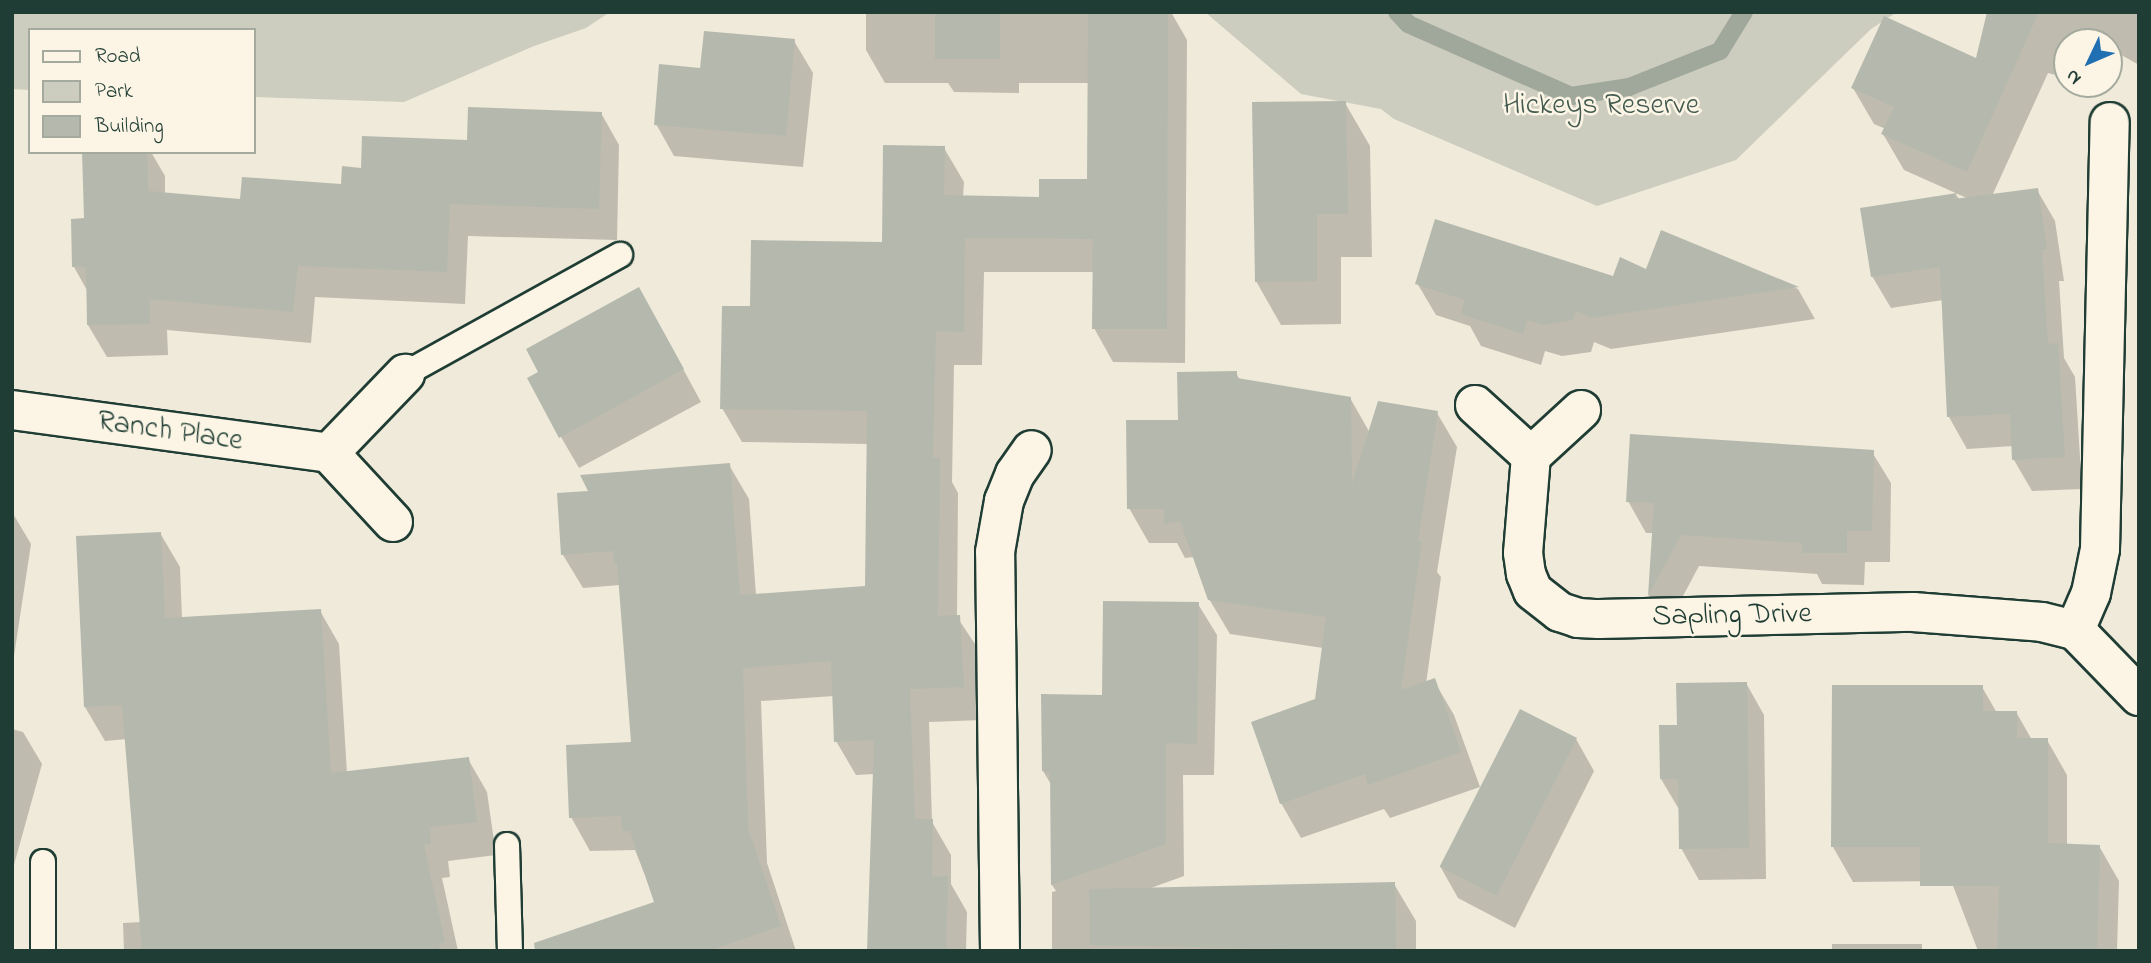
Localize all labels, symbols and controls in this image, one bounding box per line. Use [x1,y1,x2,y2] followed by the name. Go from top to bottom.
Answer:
[28,28,256,154] legend
[2053,28,2123,98] north arrow
[95,42,141,72] text: Road
[2060,63,2088,91] text: N
[95,77,133,107] text: Park
[1503,88,1699,124] park label: Hickeys Reserve
[95,112,164,142] text: Building
[95,404,245,460] street label: Ranch Place
[1652,597,1812,635] street label: Sapling Drive

